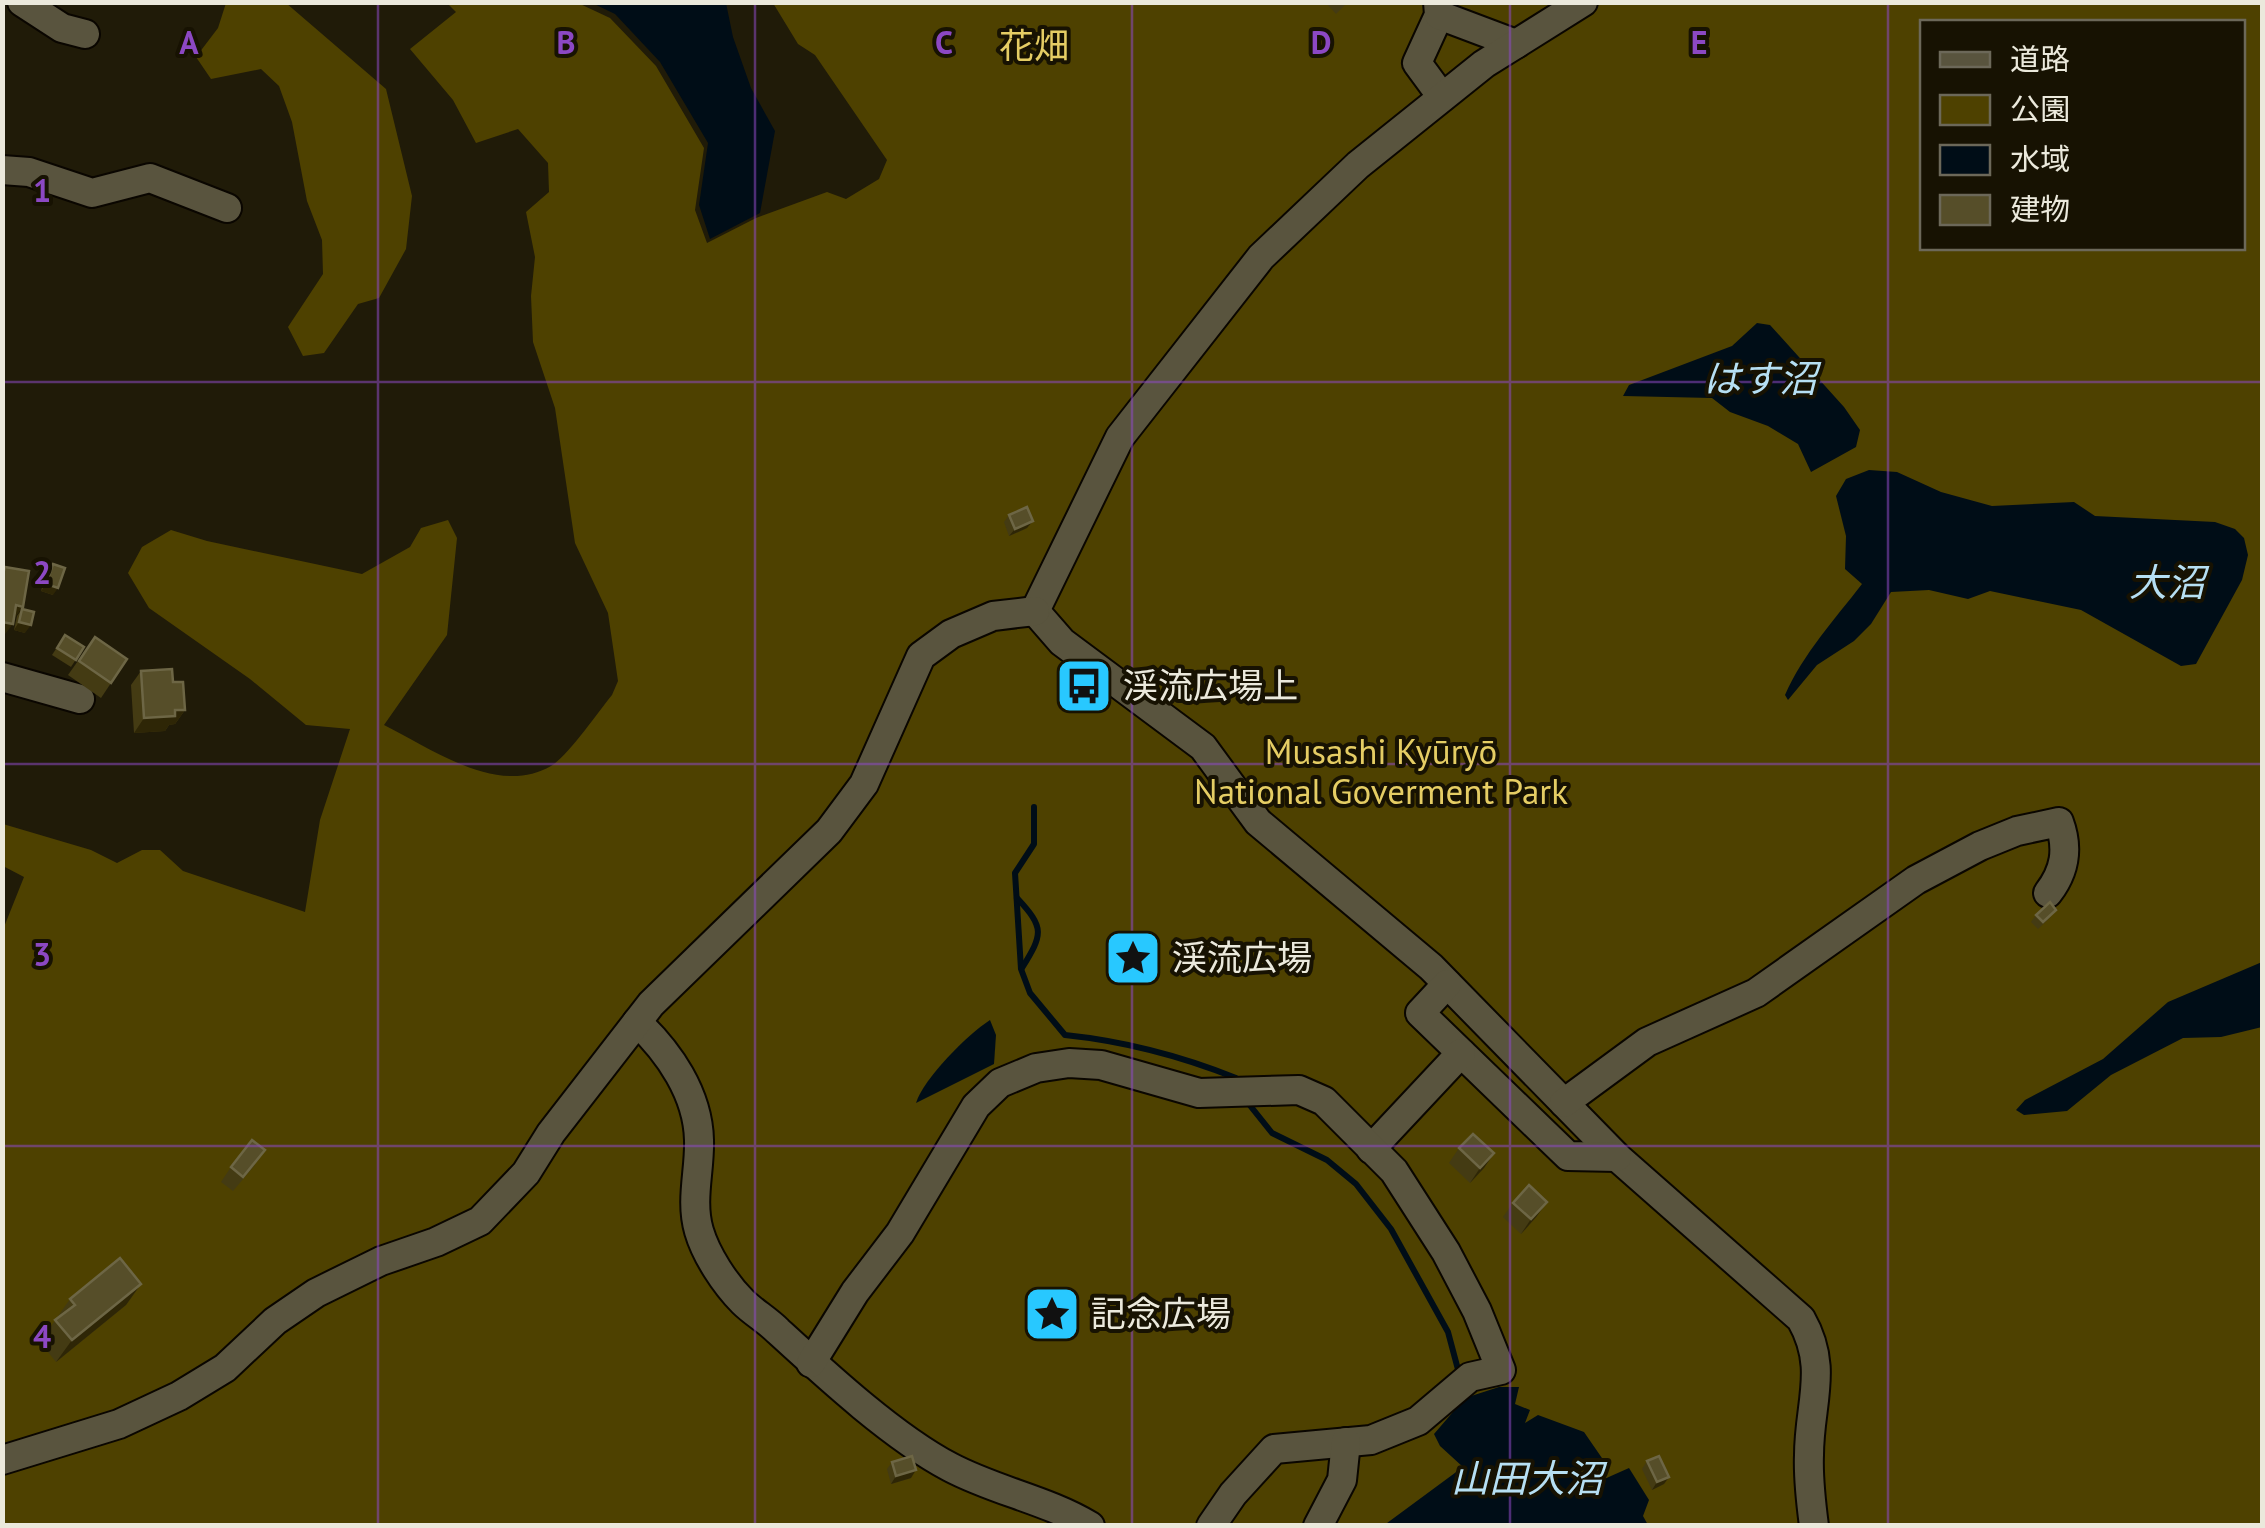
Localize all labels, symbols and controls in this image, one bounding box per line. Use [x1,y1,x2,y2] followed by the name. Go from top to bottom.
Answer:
[1920,20,2245,250] legend
[179,21,199,63] text: A
[557,21,575,63] text: B
[935,21,953,63] text: C
[1311,21,1331,63] text: D
[1691,21,1707,63] text: E
[999,22,1069,68] park label: 花畑
[2010,39,2070,78] text: 道路
[2010,89,2070,128] text: 公園
[2010,139,2070,178] text: 水域
[33,169,51,211] text: 1
[2010,189,2070,228] text: 建物
[1703,353,1822,402] water label: はす沼
[33,551,51,593] text: 2
[2129,557,2210,606] water label: 大沼
[1054,656,1114,716] bus stop icon: 渓流広場上
[1123,662,1298,708] place label: 渓流広場上
[1194,728,1568,814] park label: Musashi Kyūryō National Goverment Park
[1103,928,1163,988] place icon: 渓流広場
[33,933,51,975] text: 3
[1172,934,1312,980] place label: 渓流広場
[1022,1284,1082,1344] place icon: 記念広場
[1091,1290,1231,1336] place label: 記念広場
[33,1315,51,1357] text: 4
[1451,1453,1608,1502] water label: 山田大沼

